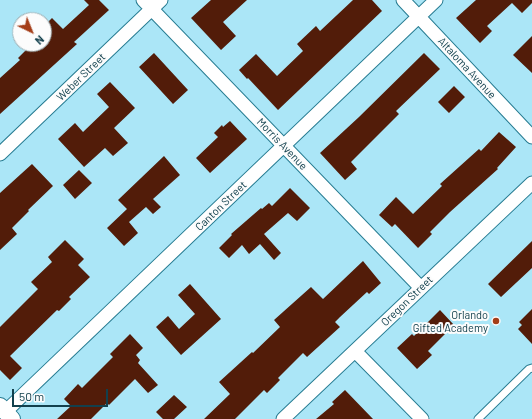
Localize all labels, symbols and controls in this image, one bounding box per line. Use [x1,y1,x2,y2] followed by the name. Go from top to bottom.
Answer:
[12,12,52,52] north arrow
[33,33,47,48] text: N
[435,35,499,101] street label: Altaloma Avenue
[54,50,108,104] street label: Weber Street
[254,115,310,173] street label: Morris Avenue
[193,178,249,234] street label: Canton Street
[378,273,436,329] street label: Oregon Street
[413,308,488,334] place label: Orlando Gifted Academy
[491,316,501,326] marker: Orlando Gifted Academy
[14,381,110,407] scale bar
[19,389,44,403] text: 50 m

